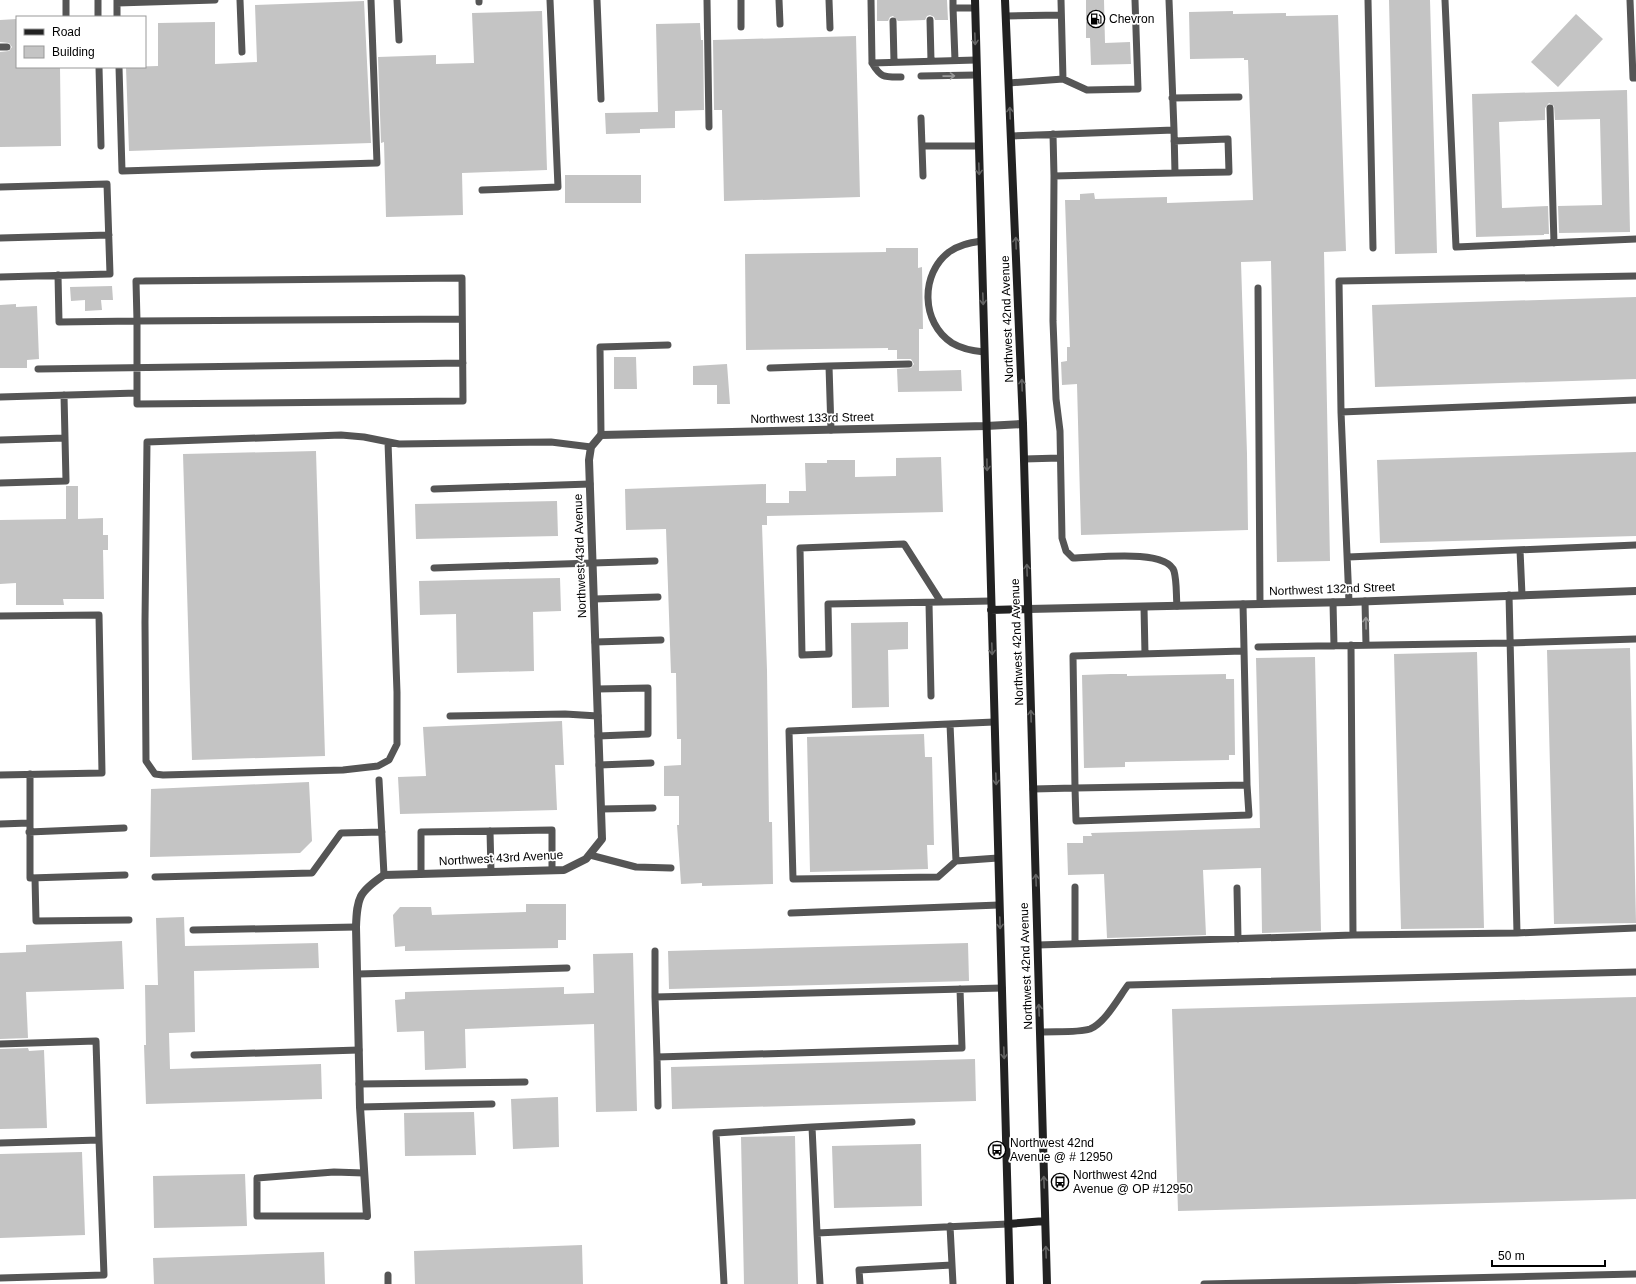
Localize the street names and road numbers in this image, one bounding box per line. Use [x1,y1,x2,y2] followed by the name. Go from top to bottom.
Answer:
[998,255,1016,383] street label: Northwest 42nd Avenue
[750,410,874,426] street label: Northwest 133rd Street
[571,493,589,618] street label: Northwest 43rd Avenue
[1008,578,1026,706] street label: Northwest 42nd Avenue
[1269,580,1396,598] street label: Northwest 132nd Street
[438,848,564,868] street label: Northwest 43rd Avenue
[1017,902,1035,1030] street label: Northwest 42nd Avenue

